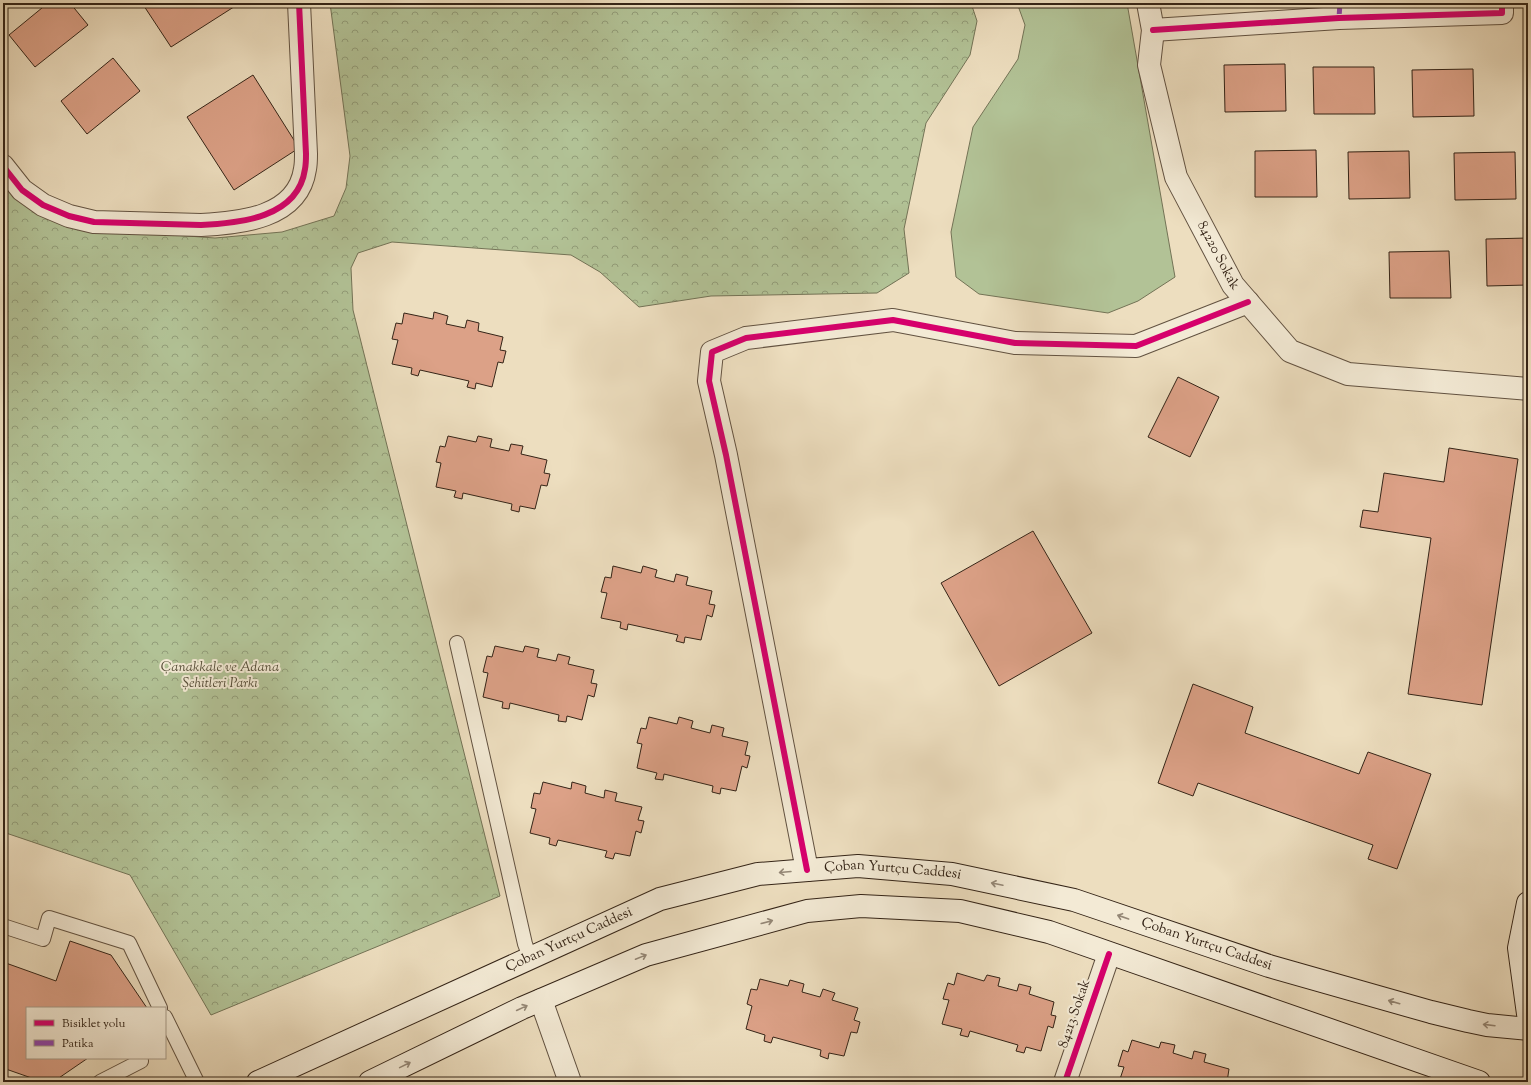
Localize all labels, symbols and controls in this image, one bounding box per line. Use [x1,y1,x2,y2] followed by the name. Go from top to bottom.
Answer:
[1191,218,1244,295] street label: 84220 Sokak
[161,658,279,694] park label: Çanakkale ve Adana Şehitleri Parkı
[823,856,963,886] street label: Çoban Yurtçu Caddesi
[779,868,792,875] one-way arrow
[991,879,1004,887] one-way arrow
[503,903,636,978] street label: Çoban Yurtçu Caddesi
[1117,912,1129,920] one-way arrow
[1138,913,1274,976] street label: Çoban Yurtçu Caddesi
[760,918,773,925] one-way arrow
[635,953,647,960] one-way arrow
[1054,977,1096,1051] street label: 84213 Sokak
[1387,998,1400,1005] one-way arrow
[516,1004,528,1011] one-way arrow
[26,1007,166,1059] legend
[62,1015,126,1033] text: Bisiklet yolu
[1483,1021,1496,1029] one-way arrow
[62,1035,94,1053] text: Patika
[399,1061,411,1068] one-way arrow

